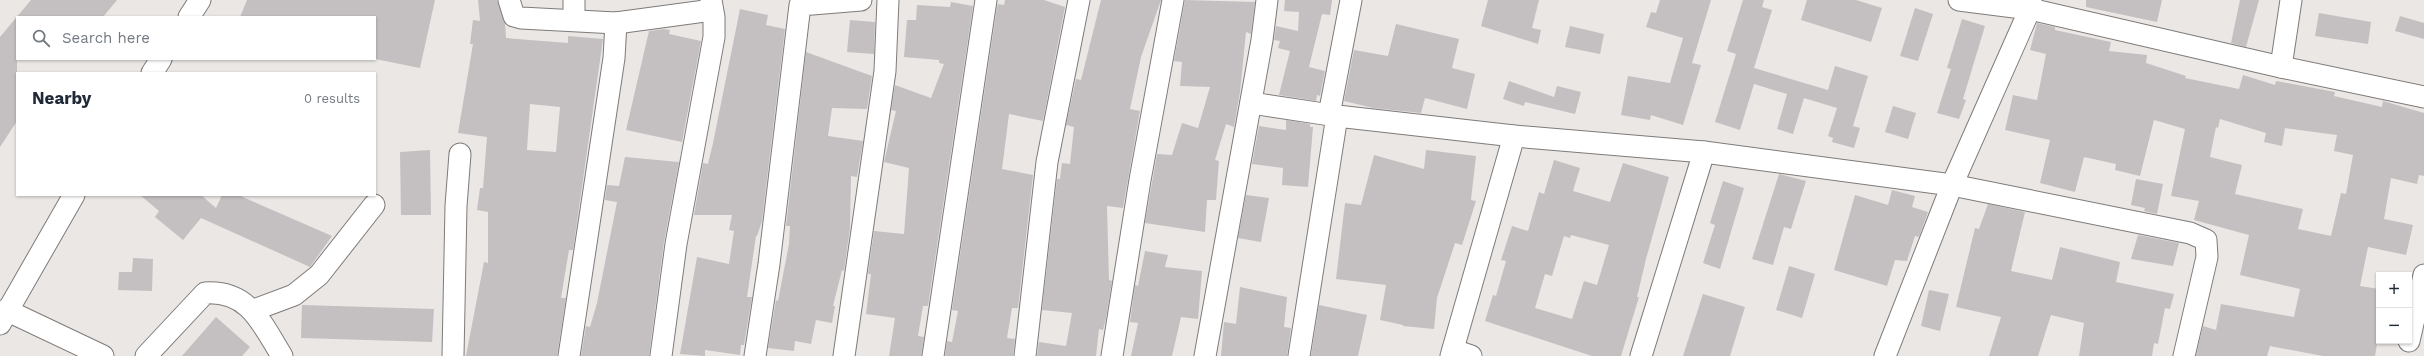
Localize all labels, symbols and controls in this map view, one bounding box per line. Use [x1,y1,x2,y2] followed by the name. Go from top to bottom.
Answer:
[16,16,376,60] search box
[30,27,52,49] icon: search
[62,29,150,47] text: Search here
[32,88,91,108] text: Nearby
[304,91,360,106] text: 0 results
[2376,272,2412,344] map controls
[2376,272,2412,308] button: +
[2376,308,2412,344] button: −

